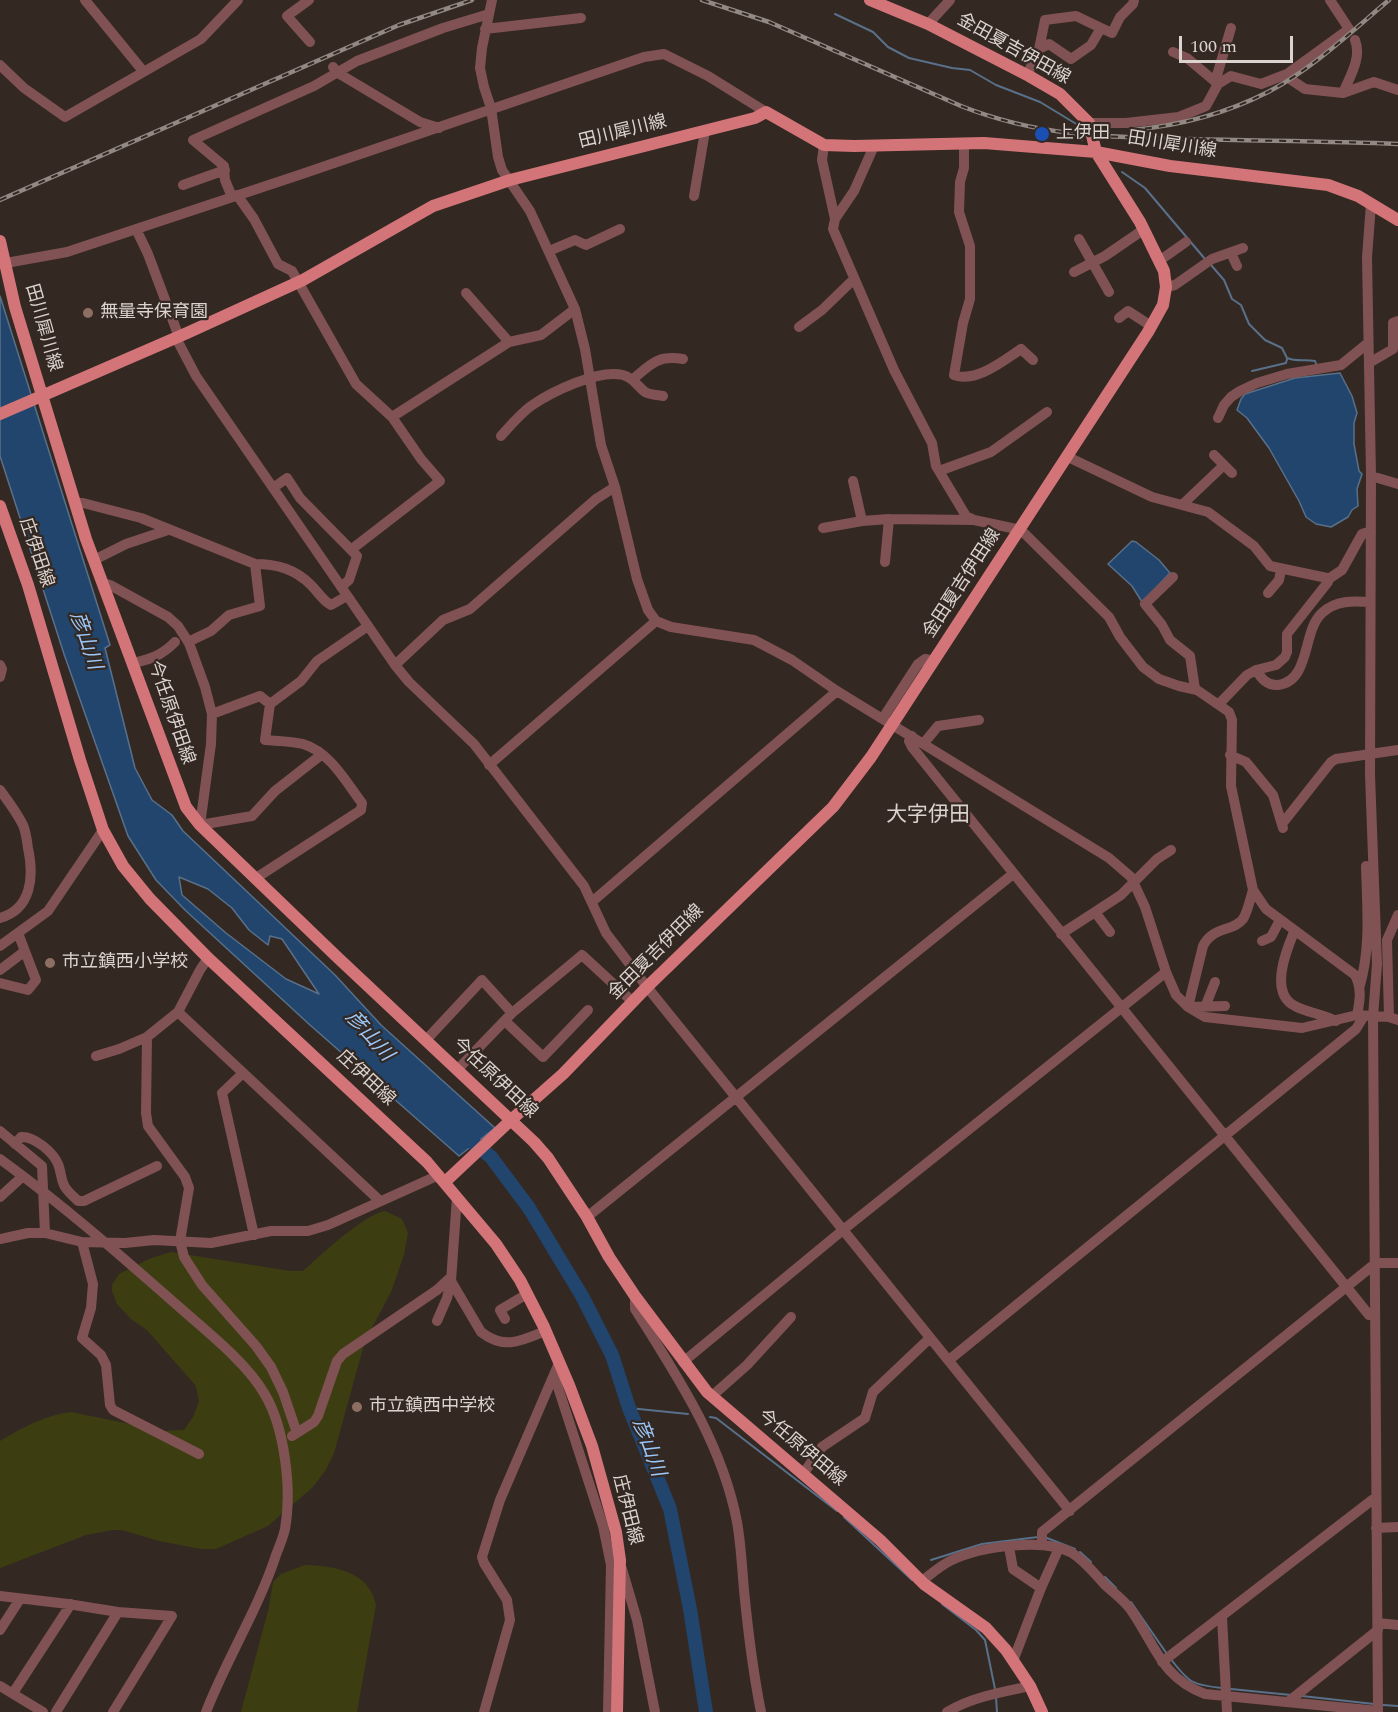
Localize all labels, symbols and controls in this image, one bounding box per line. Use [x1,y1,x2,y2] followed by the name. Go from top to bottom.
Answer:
[953,10,1073,90] street label: 金田夏吉伊田線
[1182,24,1296,62] scale bar
[1190,33,1237,60] text: 100 m
[577,112,669,154] street label: 田川犀川線
[1056,123,1110,145] place label: 上伊田
[1033,125,1051,143] marker: 上伊田
[1126,128,1218,164] street label: 田川犀川線
[19,282,65,374] street label: 田川犀川線
[100,302,208,324] place label: 無量寺保育園
[81,306,95,320] marker: 無量寺保育園
[13,515,57,591] street label: 庄伊田線
[920,525,1006,643] street label: 金田夏吉伊田線
[63,609,105,673] water label: 彦山川
[142,658,198,768] street label: 今任原伊田線
[886,804,970,830] district label: 大字伊田
[605,901,709,1005] street label: 金田夏吉伊田線
[62,952,188,974] place label: 市立鎮西小学校
[43,956,57,970] marker: 市立鎮西小学校
[339,1007,397,1067] water label: 彦山川
[447,1034,541,1124] street label: 今任原伊田線
[331,1047,399,1111] street label: 庄伊田線
[369,1396,495,1418] place label: 市立鎮西中学校
[350,1400,364,1414] marker: 市立鎮西中学校
[753,1406,849,1492] street label: 今任原伊田線
[625,1416,669,1480] water label: 彦山川
[607,1472,645,1548] street label: 庄伊田線

